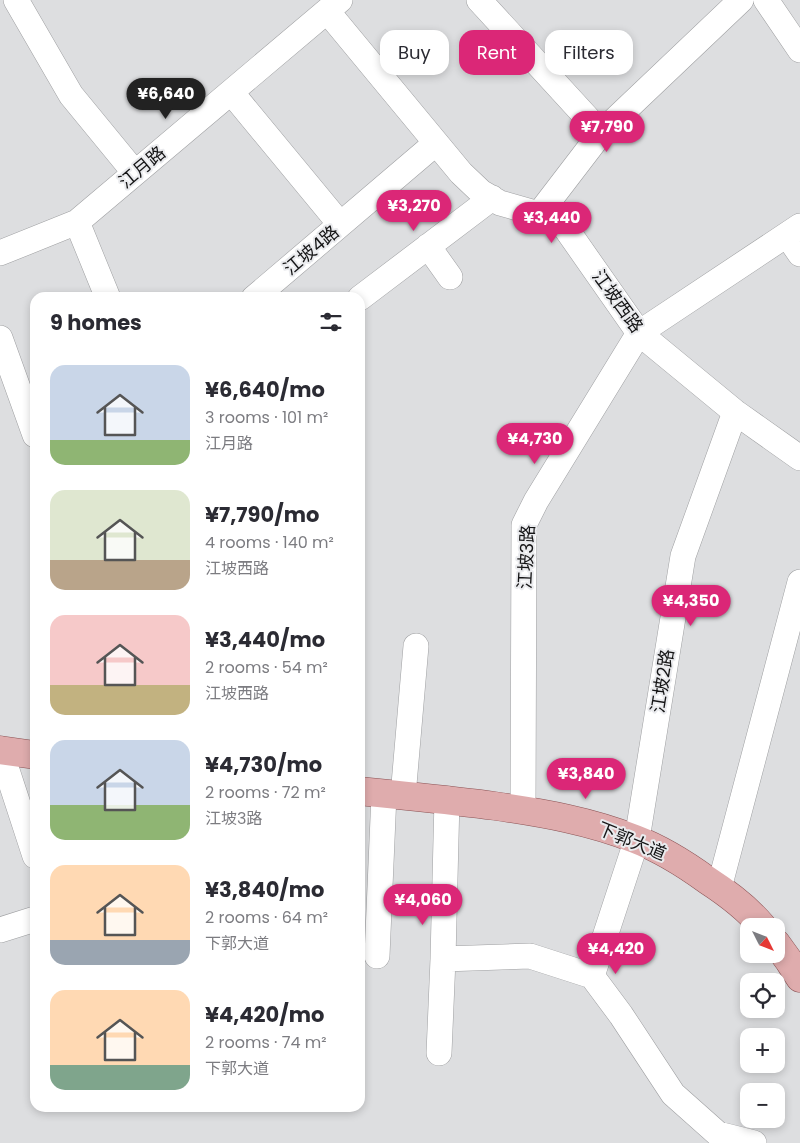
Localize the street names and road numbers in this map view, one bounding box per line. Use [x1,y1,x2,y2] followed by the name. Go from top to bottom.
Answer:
[113,140,171,194] street label: 江月路
[278,219,344,281] street label: 江坡4路
[587,265,649,337] street label: 江坡西路
[512,524,540,590] street label: 江坡3路
[645,647,679,715] street label: 江坡2路
[594,816,670,866] street label: 下郭大道

